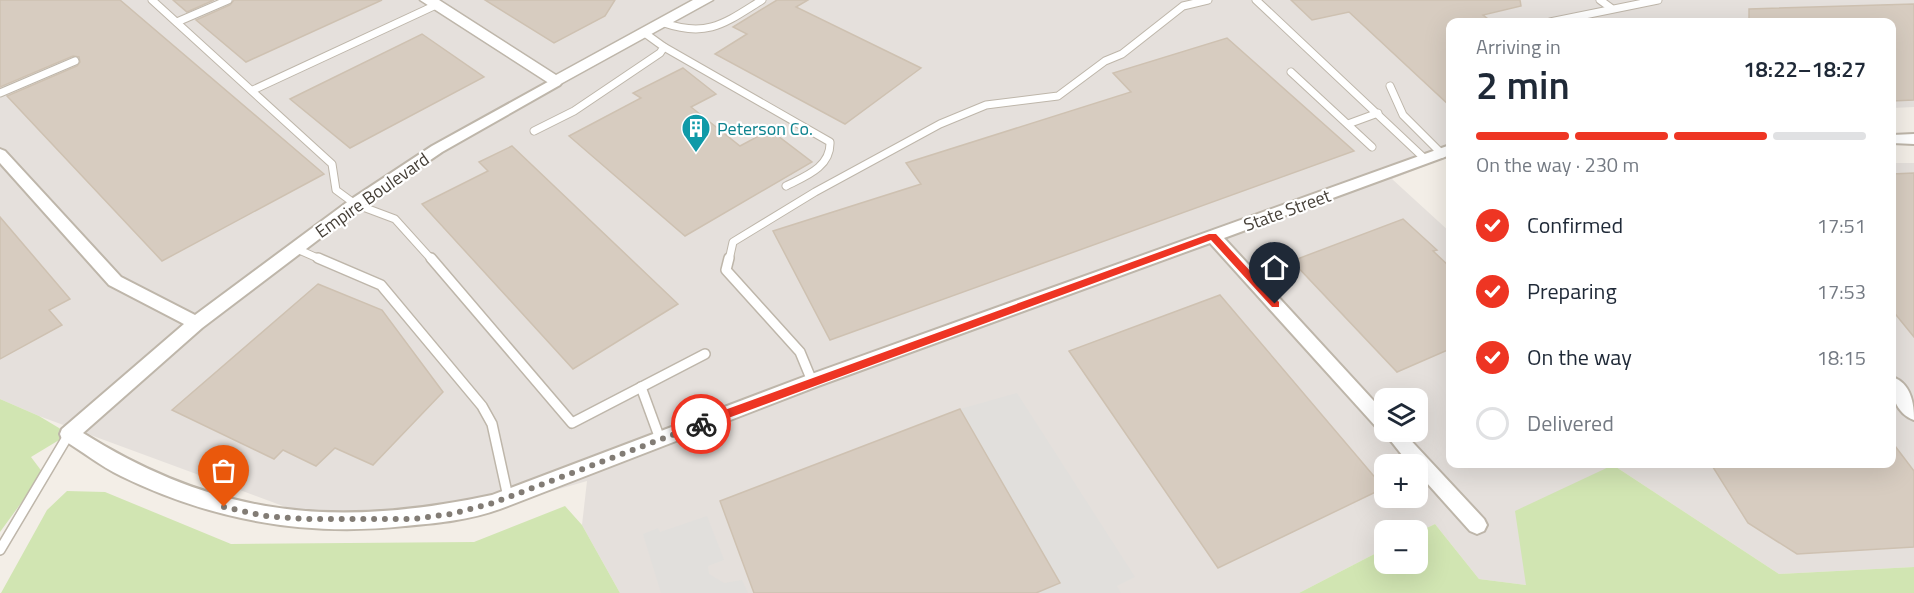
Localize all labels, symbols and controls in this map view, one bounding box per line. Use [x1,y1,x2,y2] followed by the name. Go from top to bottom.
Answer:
[1476,31,1561,62] text: Arriving in
[1743,52,1866,86] text: 18:22–18:27
[1476,55,1570,114] text: 2 min
[680,112,712,154] building icon: Peterson Co.
[717,115,813,142] place label: Peterson Co.
[309,146,435,244] street label: Empire Boulevard
[1476,149,1639,180] text: On the way · 230 m
[1240,182,1335,238] street label: State Street
[1527,208,1623,242] text: Confirmed
[1476,209,1509,242] icon: check
[1817,210,1866,241] text: 17:51
[1249,242,1300,304] pin
[1258,251,1291,284] icon: home
[1527,274,1617,308] text: Preparing
[1476,275,1509,308] icon: check
[1817,276,1866,307] text: 17:53
[1527,340,1632,374] text: On the way
[1476,341,1509,374] icon: check
[1817,342,1866,373] text: 18:15
[1374,388,1428,574] map controls
[1374,388,1428,442] button: layers
[671,394,731,454] courier
[1527,406,1614,440] text: Delivered
[685,408,718,441] icon: bike
[198,445,249,507] pin
[207,454,240,487] icon: bag
[1374,454,1428,508] button: +
[1374,520,1428,574] button: −

